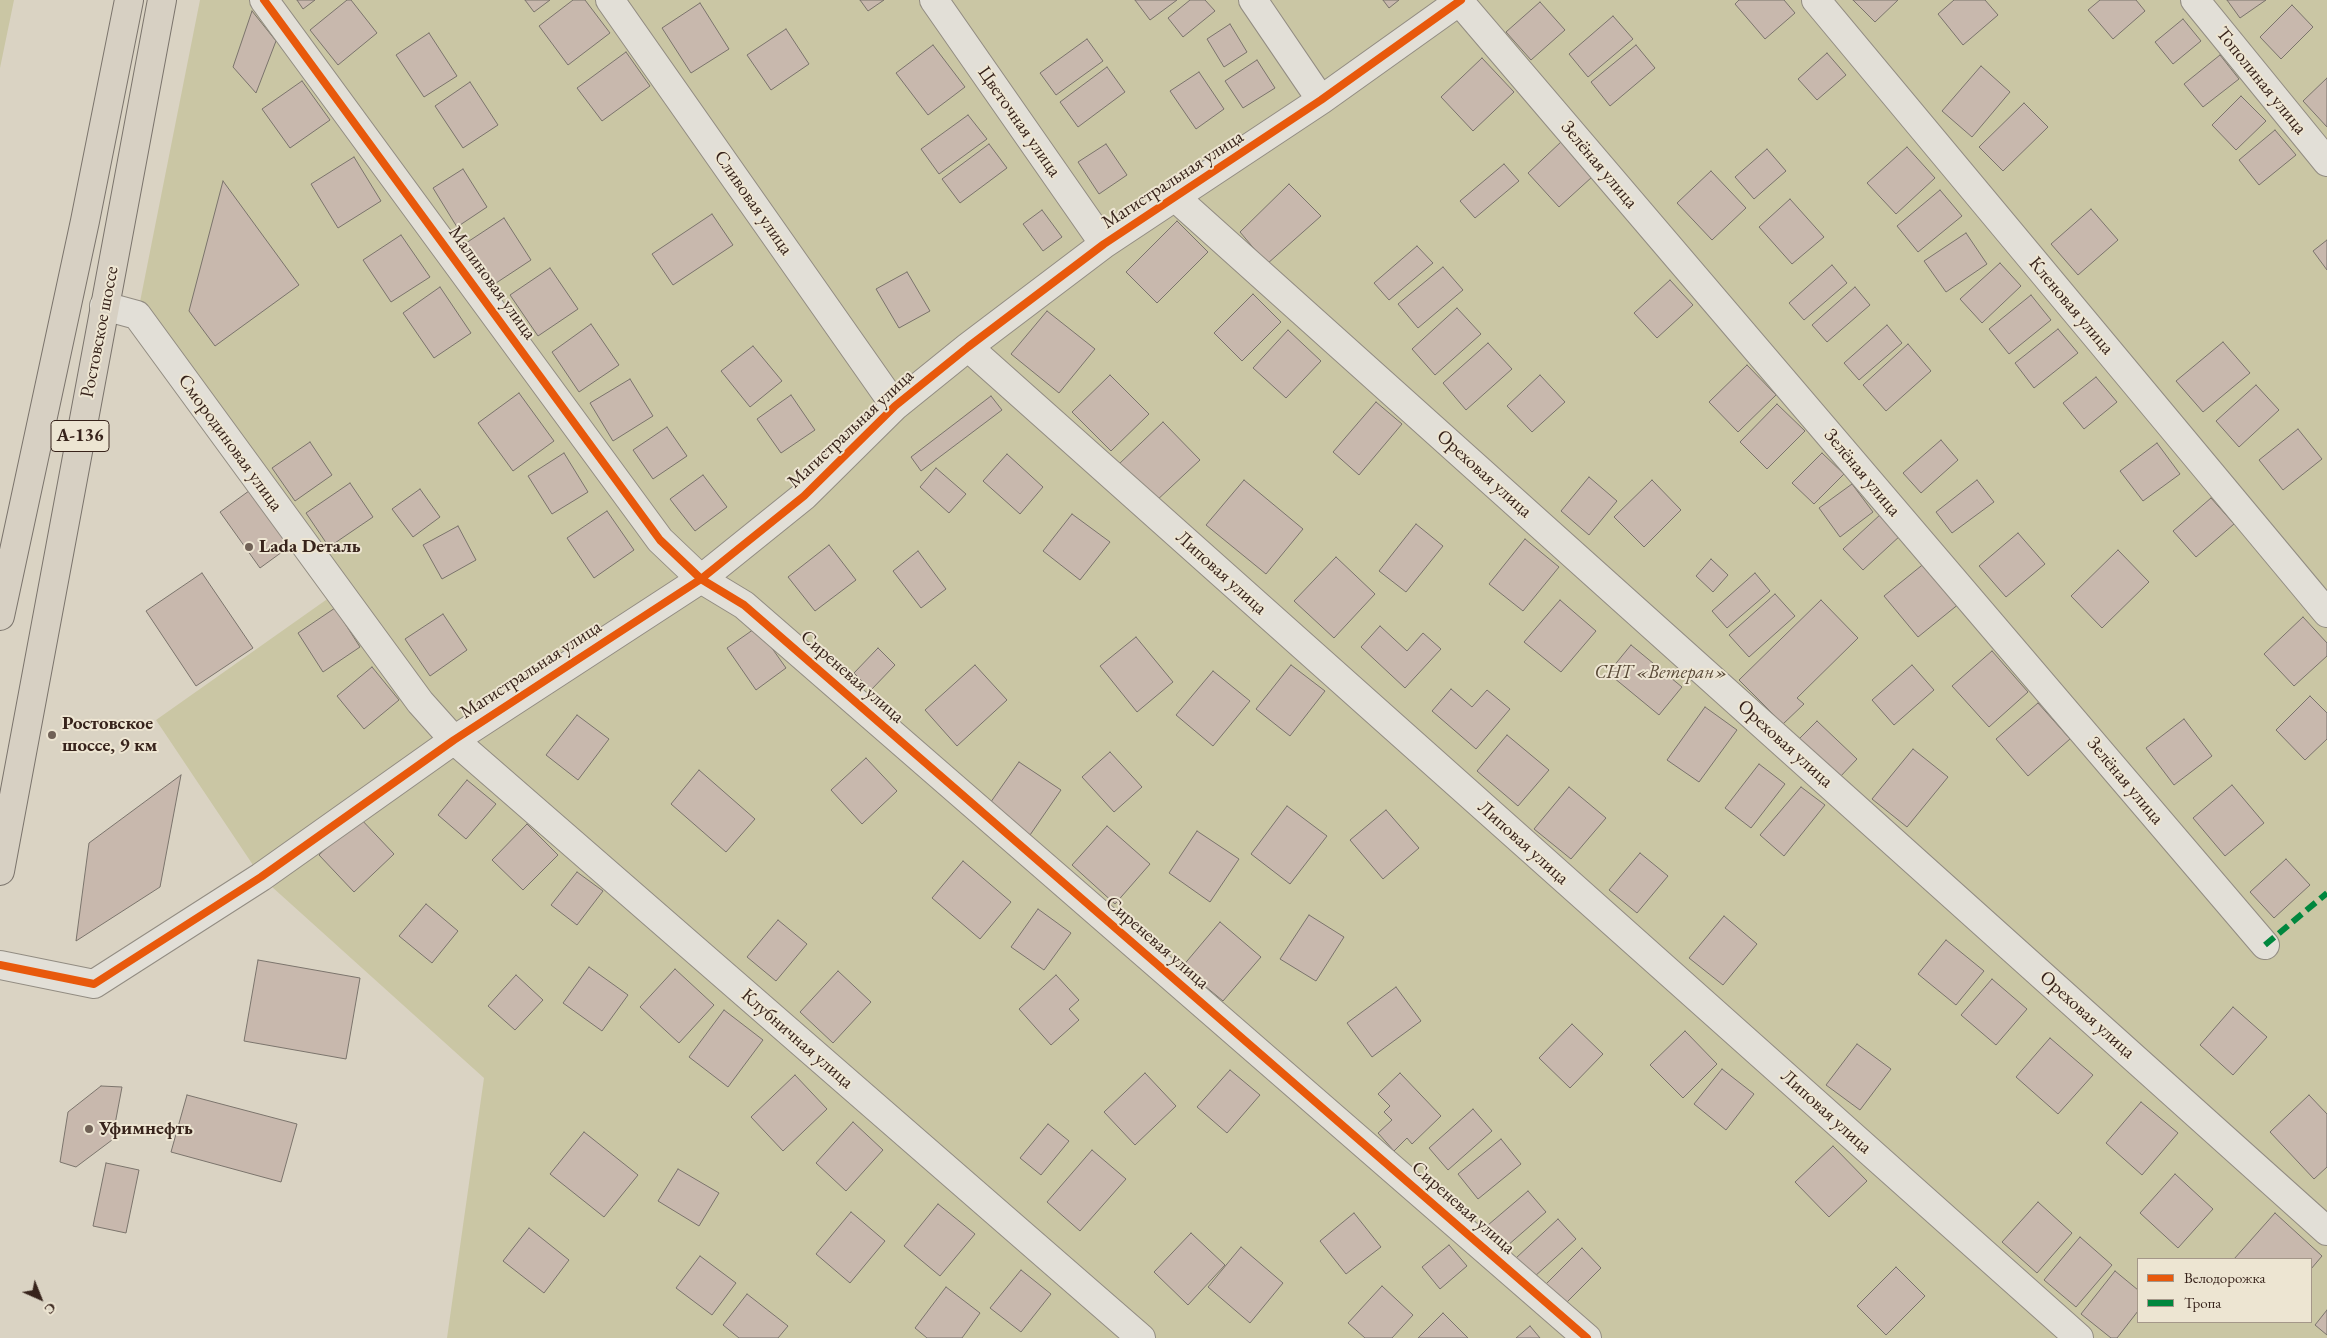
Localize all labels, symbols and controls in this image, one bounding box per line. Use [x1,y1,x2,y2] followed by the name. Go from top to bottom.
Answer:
[2211,23,2311,139] street label: Тополиная улица
[972,62,1066,182] street label: Цветочная улица
[1556,116,1642,214] street label: Зелёная улица
[1098,126,1248,234] street label: Магистральная улица
[709,146,797,260] street label: Сливовая улица
[443,222,541,344] street label: Малиновая улица
[2023,252,2119,360] street label: Кленовая улица
[76,264,124,400] street label: Ростовское шоссе
[783,365,919,493] street label: Магистральная улица
[173,370,287,516] street label: Смородиновая улица
[51,421,109,452] road number: А-136
[1819,424,1905,522] street label: Зелёная улица
[1431,425,1537,523] street label: Ореховая улица
[1171,526,1271,620] street label: Липовая улица
[259,536,361,558] place label: Lada Dеталь
[243,541,255,553] marker: Lada Dеталь
[456,616,606,724] street label: Магистральная улица
[795,626,909,728] street label: Сиреневая улица
[1594,662,1728,684] park label: СНТ «Ветеран»
[1732,695,1838,793] street label: Ореховая улица
[62,713,157,757] place label: Ростовское шоссе, 9 км
[46,729,58,741] marker: Ростовское шоссе, 9 км
[2082,732,2168,830] street label: Зелёная улица
[1473,796,1573,890] street label: Липовая улица
[1100,892,1214,994] street label: Сиреневая улица
[2034,966,2140,1064] street label: Ореховая улица
[736,984,858,1094] street label: Клубничная улица
[1776,1065,1876,1159] street label: Липовая улица
[99,1118,193,1140] place label: Уфимнефть
[83,1123,95,1135] marker: Уфимнефть
[1406,1157,1520,1259] street label: Сиреневая улица
[2137,1258,2312,1323] legend
[2184,1268,2265,1287] text: Велодорожка
[15,1273,65,1323] north arrow
[2184,1293,2221,1312] text: Тропа
[41,1299,60,1319] text: С

